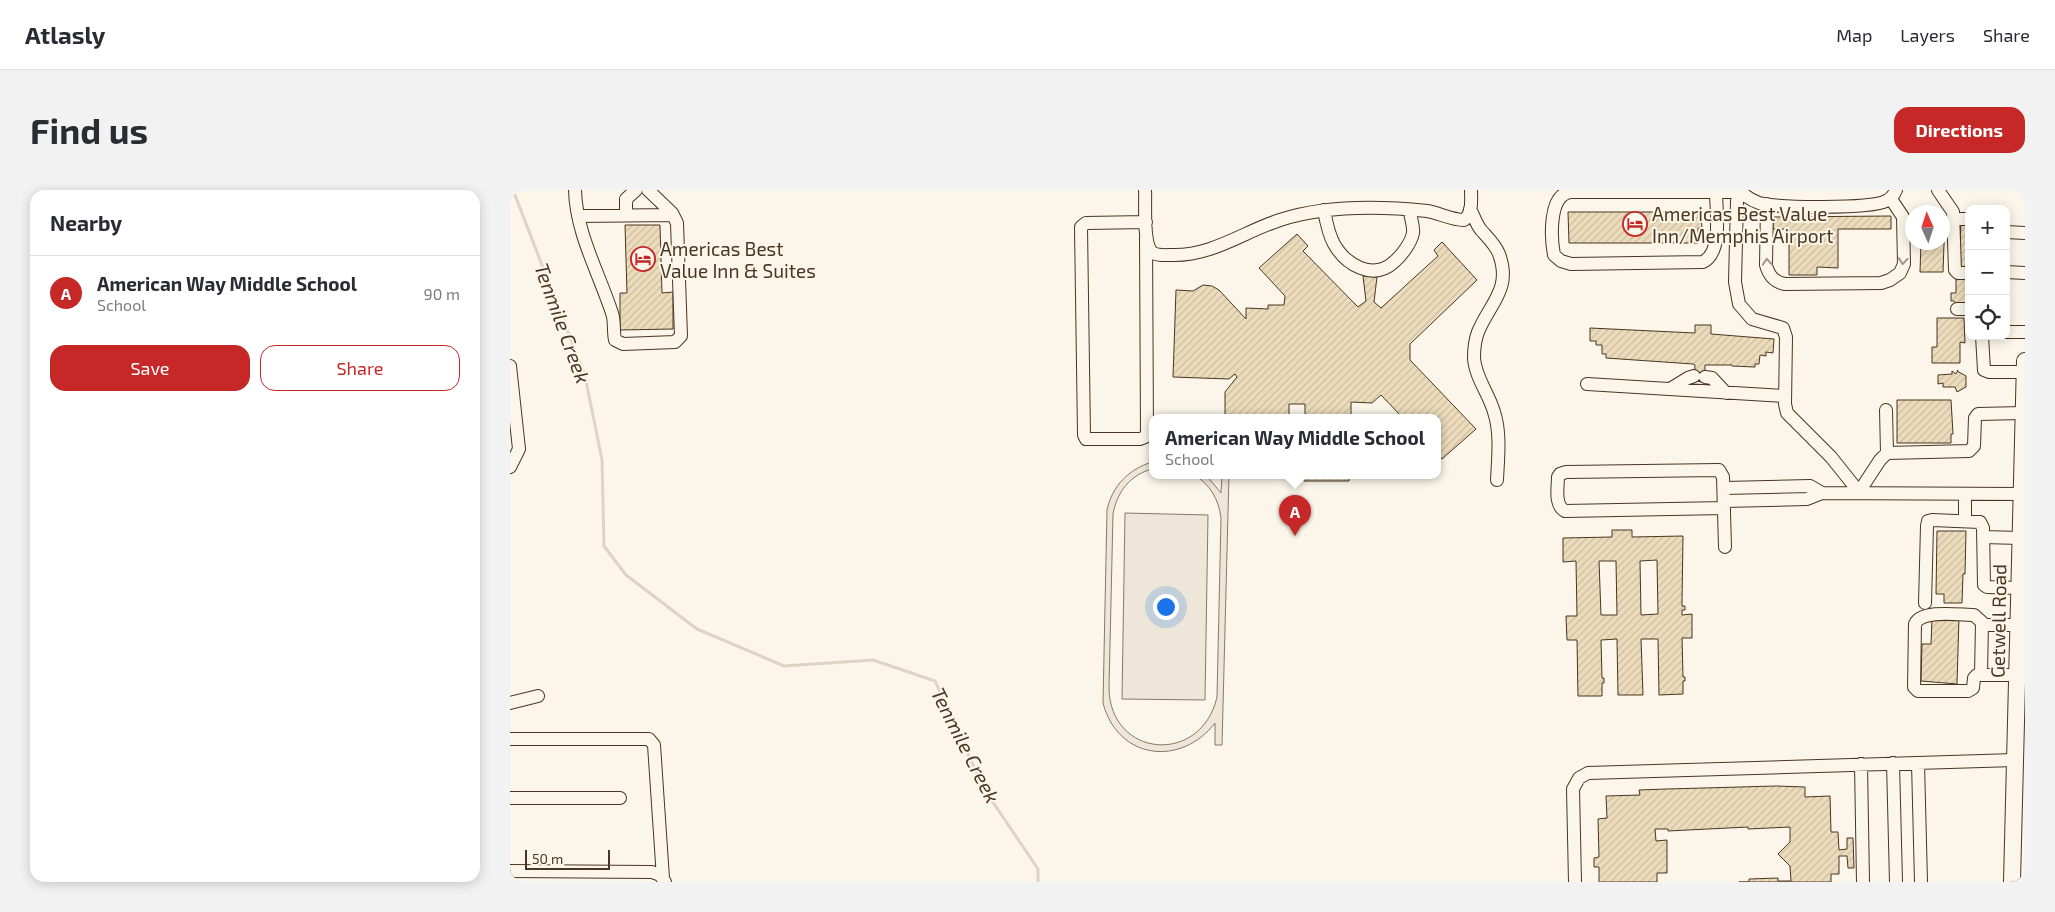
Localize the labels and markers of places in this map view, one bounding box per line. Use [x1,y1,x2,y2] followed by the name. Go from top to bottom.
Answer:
[1652,202,1833,247] place label: Americas Best Value Inn/Memphis Airport
[1622,211,1648,237] hotel icon: Americas Best Value Inn/Memphis Airport
[660,237,816,282] place label: Americas Best Value Inn & Suites
[630,246,656,272] hotel icon: Americas Best Value Inn & Suites
[1279,495,1311,536] pin: A

